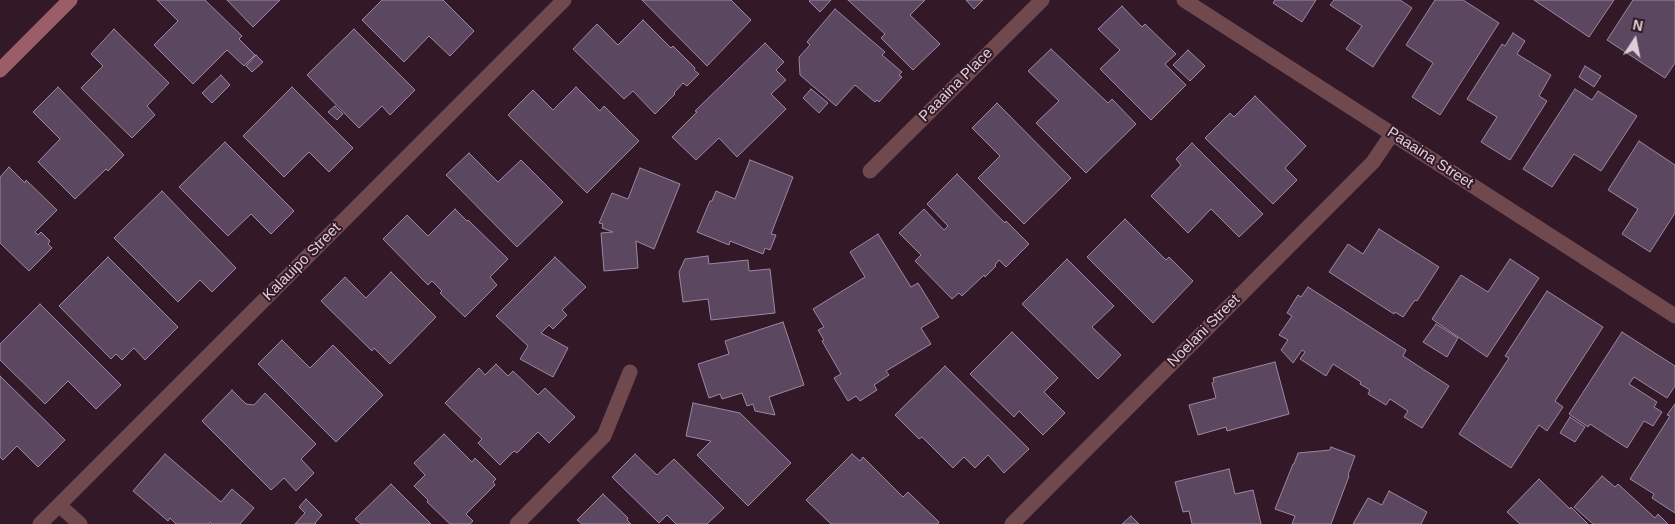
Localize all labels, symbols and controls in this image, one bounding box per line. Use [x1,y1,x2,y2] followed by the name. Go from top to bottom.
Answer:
[1610,15,1660,65] north arrow
[1631,16,1644,34] text: N
[915,44,997,126] street label: Paaaina Place
[1383,123,1477,193] street label: Paaaina Street
[259,219,345,305] street label: Kalauipo Street
[1164,291,1244,371] street label: Noelani Street

